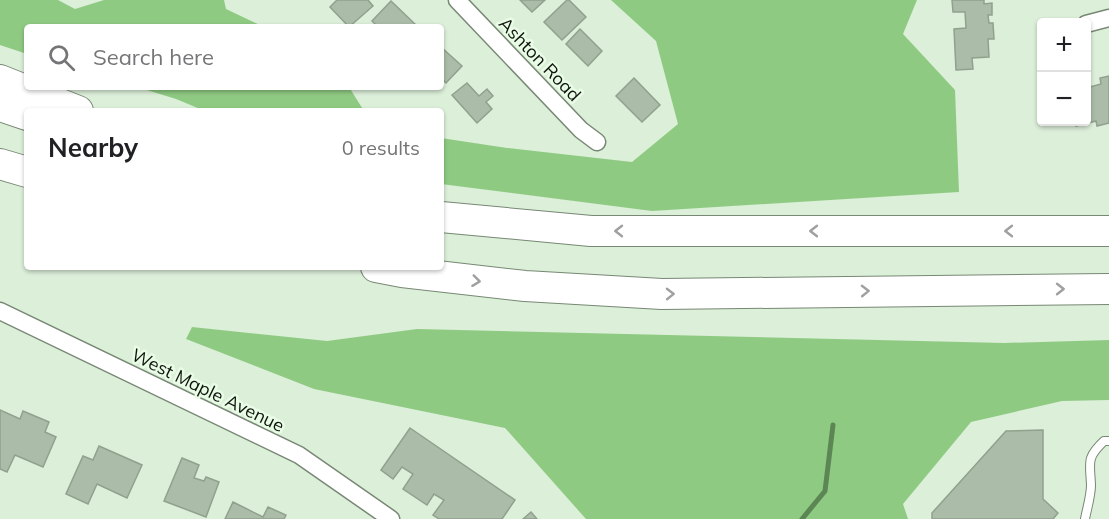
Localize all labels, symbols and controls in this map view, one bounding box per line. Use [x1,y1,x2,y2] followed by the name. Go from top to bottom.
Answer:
[494,12,586,106] street label: Ashton Road
[1037,18,1091,126] map controls
[1037,18,1091,72] button: +
[24,24,444,90] search box
[45,41,78,74] icon: search
[93,43,214,71] text: Search here
[1037,72,1091,126] button: −
[48,131,138,164] text: Nearby
[342,135,420,160] text: 0 results
[614,225,623,237] one-way arrow
[809,225,818,237] one-way arrow
[1004,225,1013,237] one-way arrow
[471,274,480,287] one-way arrow
[1056,283,1065,296] one-way arrow
[861,285,870,297] one-way arrow
[666,288,675,300] one-way arrow
[128,343,288,437] street label: West Maple Avenue

